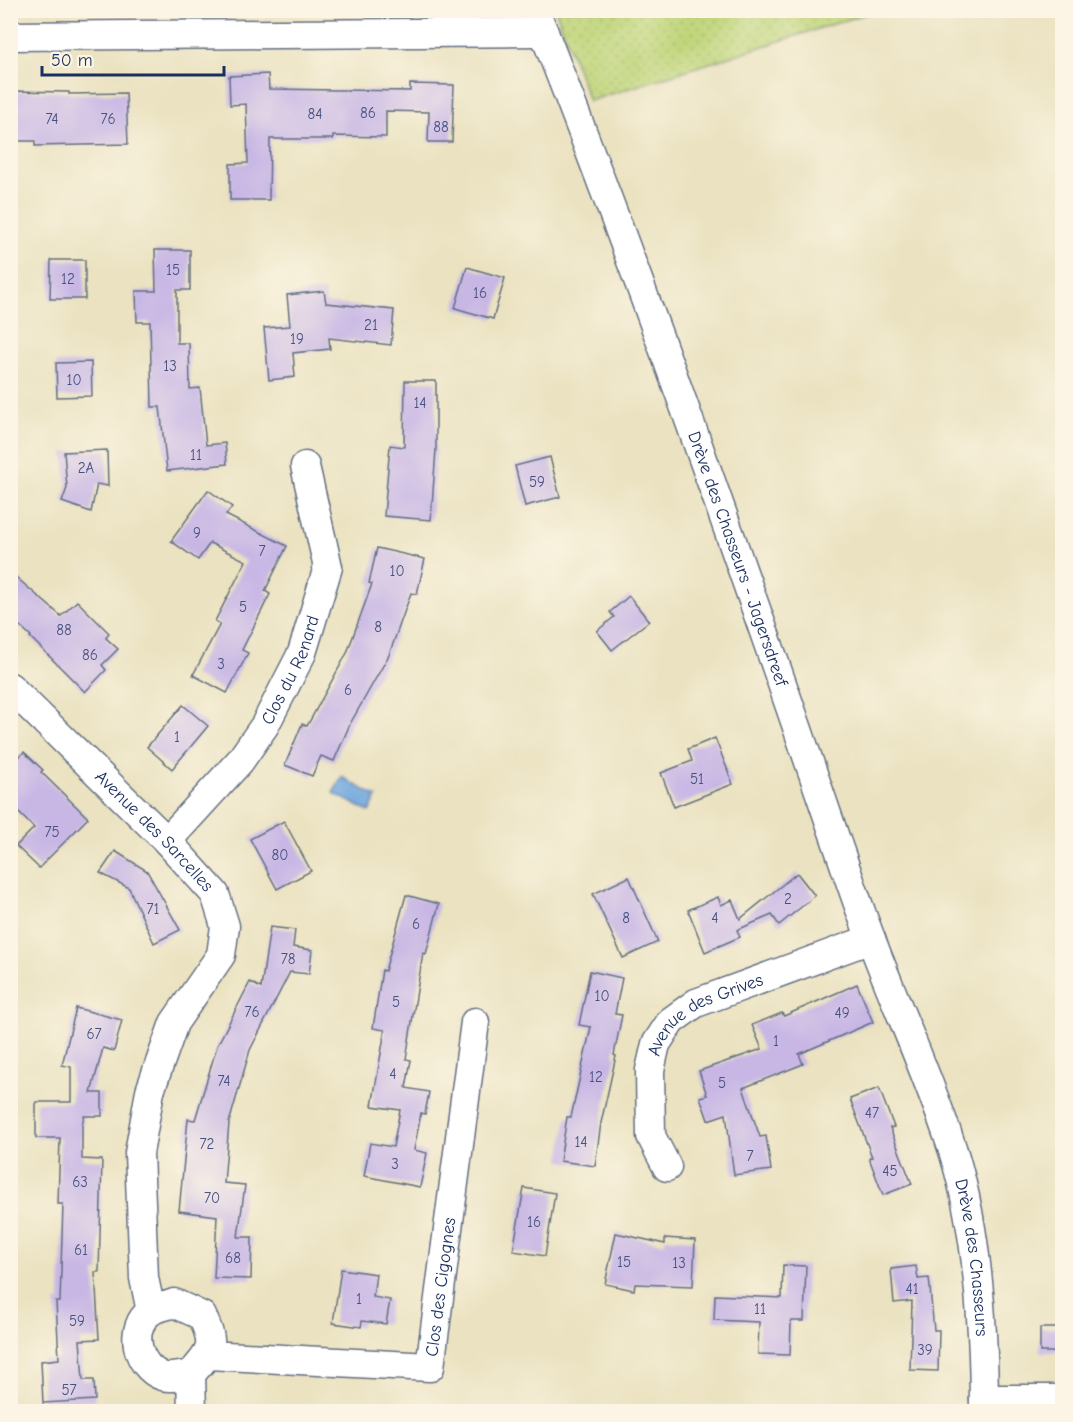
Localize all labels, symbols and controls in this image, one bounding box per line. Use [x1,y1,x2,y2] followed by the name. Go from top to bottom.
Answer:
[42,39,224,77] scale bar
[51,50,93,71] text: 50 m
[360,104,376,122] house number: 86
[308,105,323,123] house number: 84
[45,110,59,128] house number: 74
[100,110,116,128] house number: 76
[433,118,449,136] house number: 88
[166,261,180,279] house number: 15
[61,270,75,288] house number: 12
[473,284,487,302] house number: 16
[364,316,378,334] house number: 21
[290,330,304,348] house number: 19
[163,357,177,375] house number: 13
[66,371,82,389] house number: 10
[413,394,427,412] house number: 14
[683,428,793,690] street label: Drève des Chasseurs - Jagersdreef
[190,446,202,464] house number: 11
[78,459,95,477] house number: 2A
[529,473,545,491] house number: 59
[193,524,201,542] house number: 9
[258,542,266,560] house number: 7
[389,562,405,580] house number: 10
[239,598,247,616] house number: 5
[257,613,323,728] street label: Clos du Renard
[374,618,382,636] house number: 8
[56,621,72,639] house number: 88
[82,646,98,664] house number: 86
[217,655,225,673] house number: 3
[344,681,352,699] house number: 6
[174,728,180,746] house number: 1
[91,766,218,896] street label: Avenue des Sarcelles
[690,770,704,788] house number: 51
[44,823,60,841] house number: 75
[272,846,288,864] house number: 80
[784,890,792,908] house number: 2
[146,900,160,918] house number: 71
[622,909,630,927] house number: 8
[711,909,719,927] house number: 4
[412,915,420,933] house number: 6
[281,950,295,968] house number: 78
[643,969,766,1058] street label: Avenue des Grives
[594,987,610,1005] house number: 10
[392,993,400,1011] house number: 5
[244,1003,260,1021] house number: 76
[834,1004,850,1022] house number: 49
[86,1025,102,1043] house number: 67
[773,1032,779,1050] house number: 1
[389,1065,397,1083] house number: 4
[589,1068,603,1086] house number: 12
[217,1072,231,1090] house number: 74
[718,1074,726,1092] house number: 5
[865,1104,879,1122] house number: 47
[574,1133,588,1151] house number: 14
[200,1135,214,1153] house number: 72
[746,1147,754,1165] house number: 7
[391,1155,399,1173] house number: 3
[882,1162,898,1180] house number: 45
[72,1173,88,1191] house number: 63
[951,1177,993,1337] street label: Drève des Chasseurs
[204,1189,220,1207] house number: 70
[527,1213,541,1231] house number: 16
[421,1216,460,1358] street label: Clos des Cigognes
[74,1241,88,1259] house number: 61
[225,1249,241,1267] house number: 68
[617,1253,631,1271] house number: 15
[672,1254,686,1272] house number: 13
[905,1280,919,1298] house number: 41
[356,1290,362,1308] house number: 1
[754,1300,766,1318] house number: 11
[69,1312,85,1330] house number: 59
[917,1341,933,1359] house number: 39
[61,1381,77,1399] house number: 57

